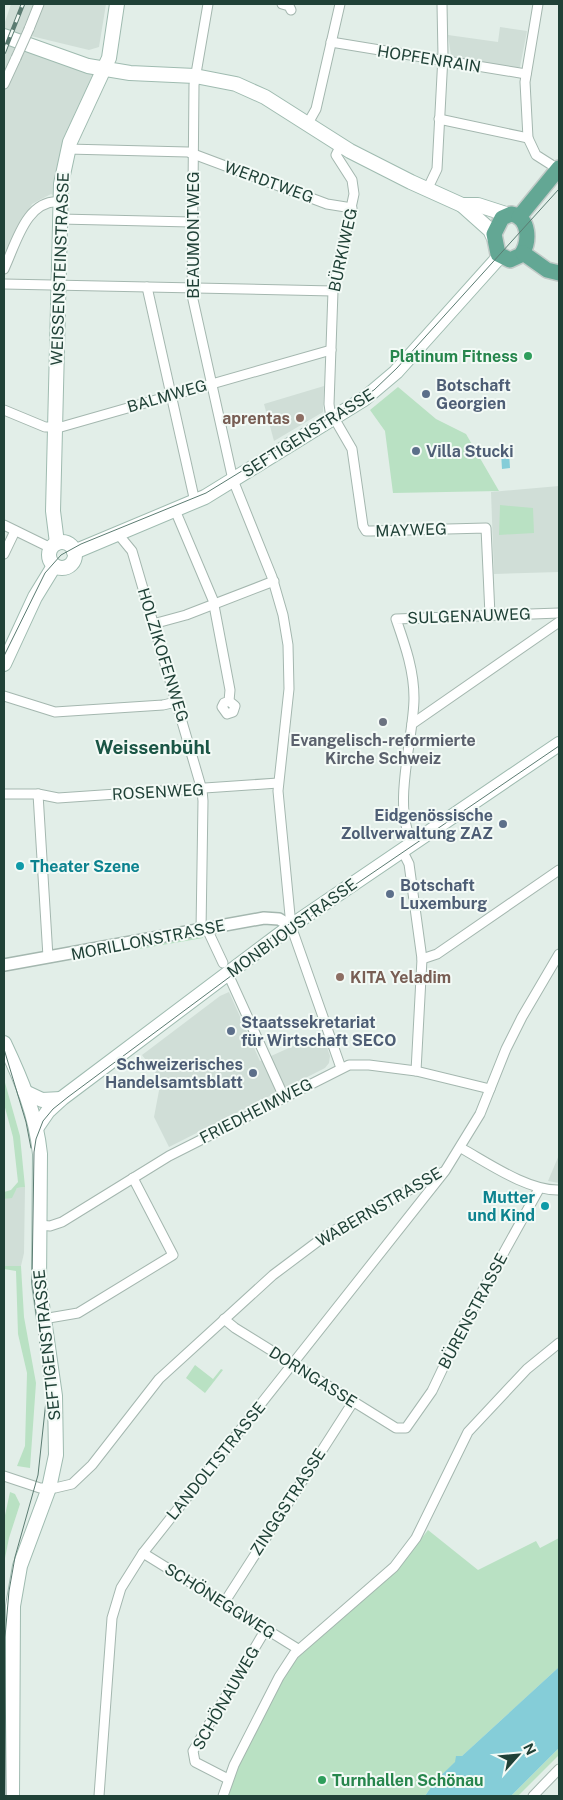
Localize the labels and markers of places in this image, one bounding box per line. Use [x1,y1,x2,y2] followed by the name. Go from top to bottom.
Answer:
[389,347,518,366] place label: Platinum Fitness
[522,350,534,362] marker: Platinum Fitness
[436,376,511,413] place label: Botschaft Georgien
[420,388,432,400] marker: Botschaft Georgien
[222,409,290,428] place label: aprentas
[294,412,306,424] marker: aprentas
[426,442,514,461] place label: Villa Stucki
[410,445,422,457] marker: Villa Stucki
[377,716,389,728] marker: Evangelisch-reformierte Kirche Schweiz
[290,731,476,768] place label: Evangelisch-reformierte Kirche Schweiz
[341,806,493,843] place label: Eidgenössische Zollverwaltung ZAZ
[497,818,509,830] marker: Eidgenössische Zollverwaltung ZAZ
[30,857,140,876] place label: Theater Szene
[14,860,26,872] marker: Theater Szene
[400,876,487,913] place label: Botschaft Luxemburg
[384,888,396,900] marker: Botschaft Luxemburg
[350,968,451,987] place label: KITA Yeladim
[334,971,346,983] marker: KITA Yeladim
[241,1013,397,1050] place label: Staatssekretariat für Wirtschaft SECO
[225,1025,237,1037] marker: Staatssekretariat für Wirtschaft SECO
[105,1055,243,1092] place label: Schweizerisches Handelsamtsblatt
[247,1067,259,1079] marker: Schweizerisches Handelsamtsblatt
[468,1188,535,1225] place label: Mutter und Kind
[539,1200,551,1212] marker: Mutter und Kind
[332,1771,484,1790] place label: Turnhallen Schönau
[316,1774,328,1786] marker: Turnhallen Schönau

